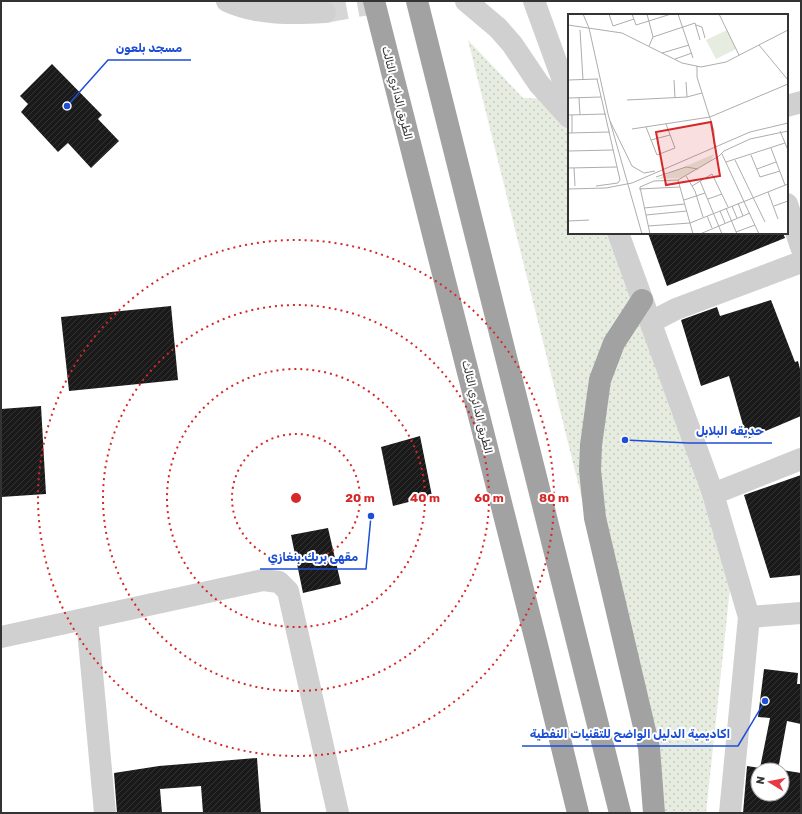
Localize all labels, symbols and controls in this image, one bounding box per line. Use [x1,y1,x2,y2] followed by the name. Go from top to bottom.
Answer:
[568,14,788,234] inset map
[108,36,191,60] callout: مسجد بلعون
[116,41,182,55] text: مسجد بلعون
[378,45,415,141] street label: الطريق الدائري الثالث
[458,359,495,455] street label: الطريق الدائري الثالث
[688,419,772,443] callout: حديقه البلابل
[696,424,764,438] text: حديقه البلابل
[289,491,303,505] centre of rings
[345,491,375,505] text: 20 m
[410,491,440,505] text: 40 m
[474,491,504,505] text: 60 m
[539,491,569,505] text: 80 m
[260,545,366,569] callout: مقهى بريك.بنغازي
[268,550,358,565] text: مقهى بريك.بنغازي
[522,722,738,746] callout: اكاديمية الدليل الواضح للتقنيات النفطية
[530,727,730,743] text: اكاديمية الدليل الواضح للتقنيات النفطية
[750,762,790,802] north arrow
[754,775,768,785] text: N

